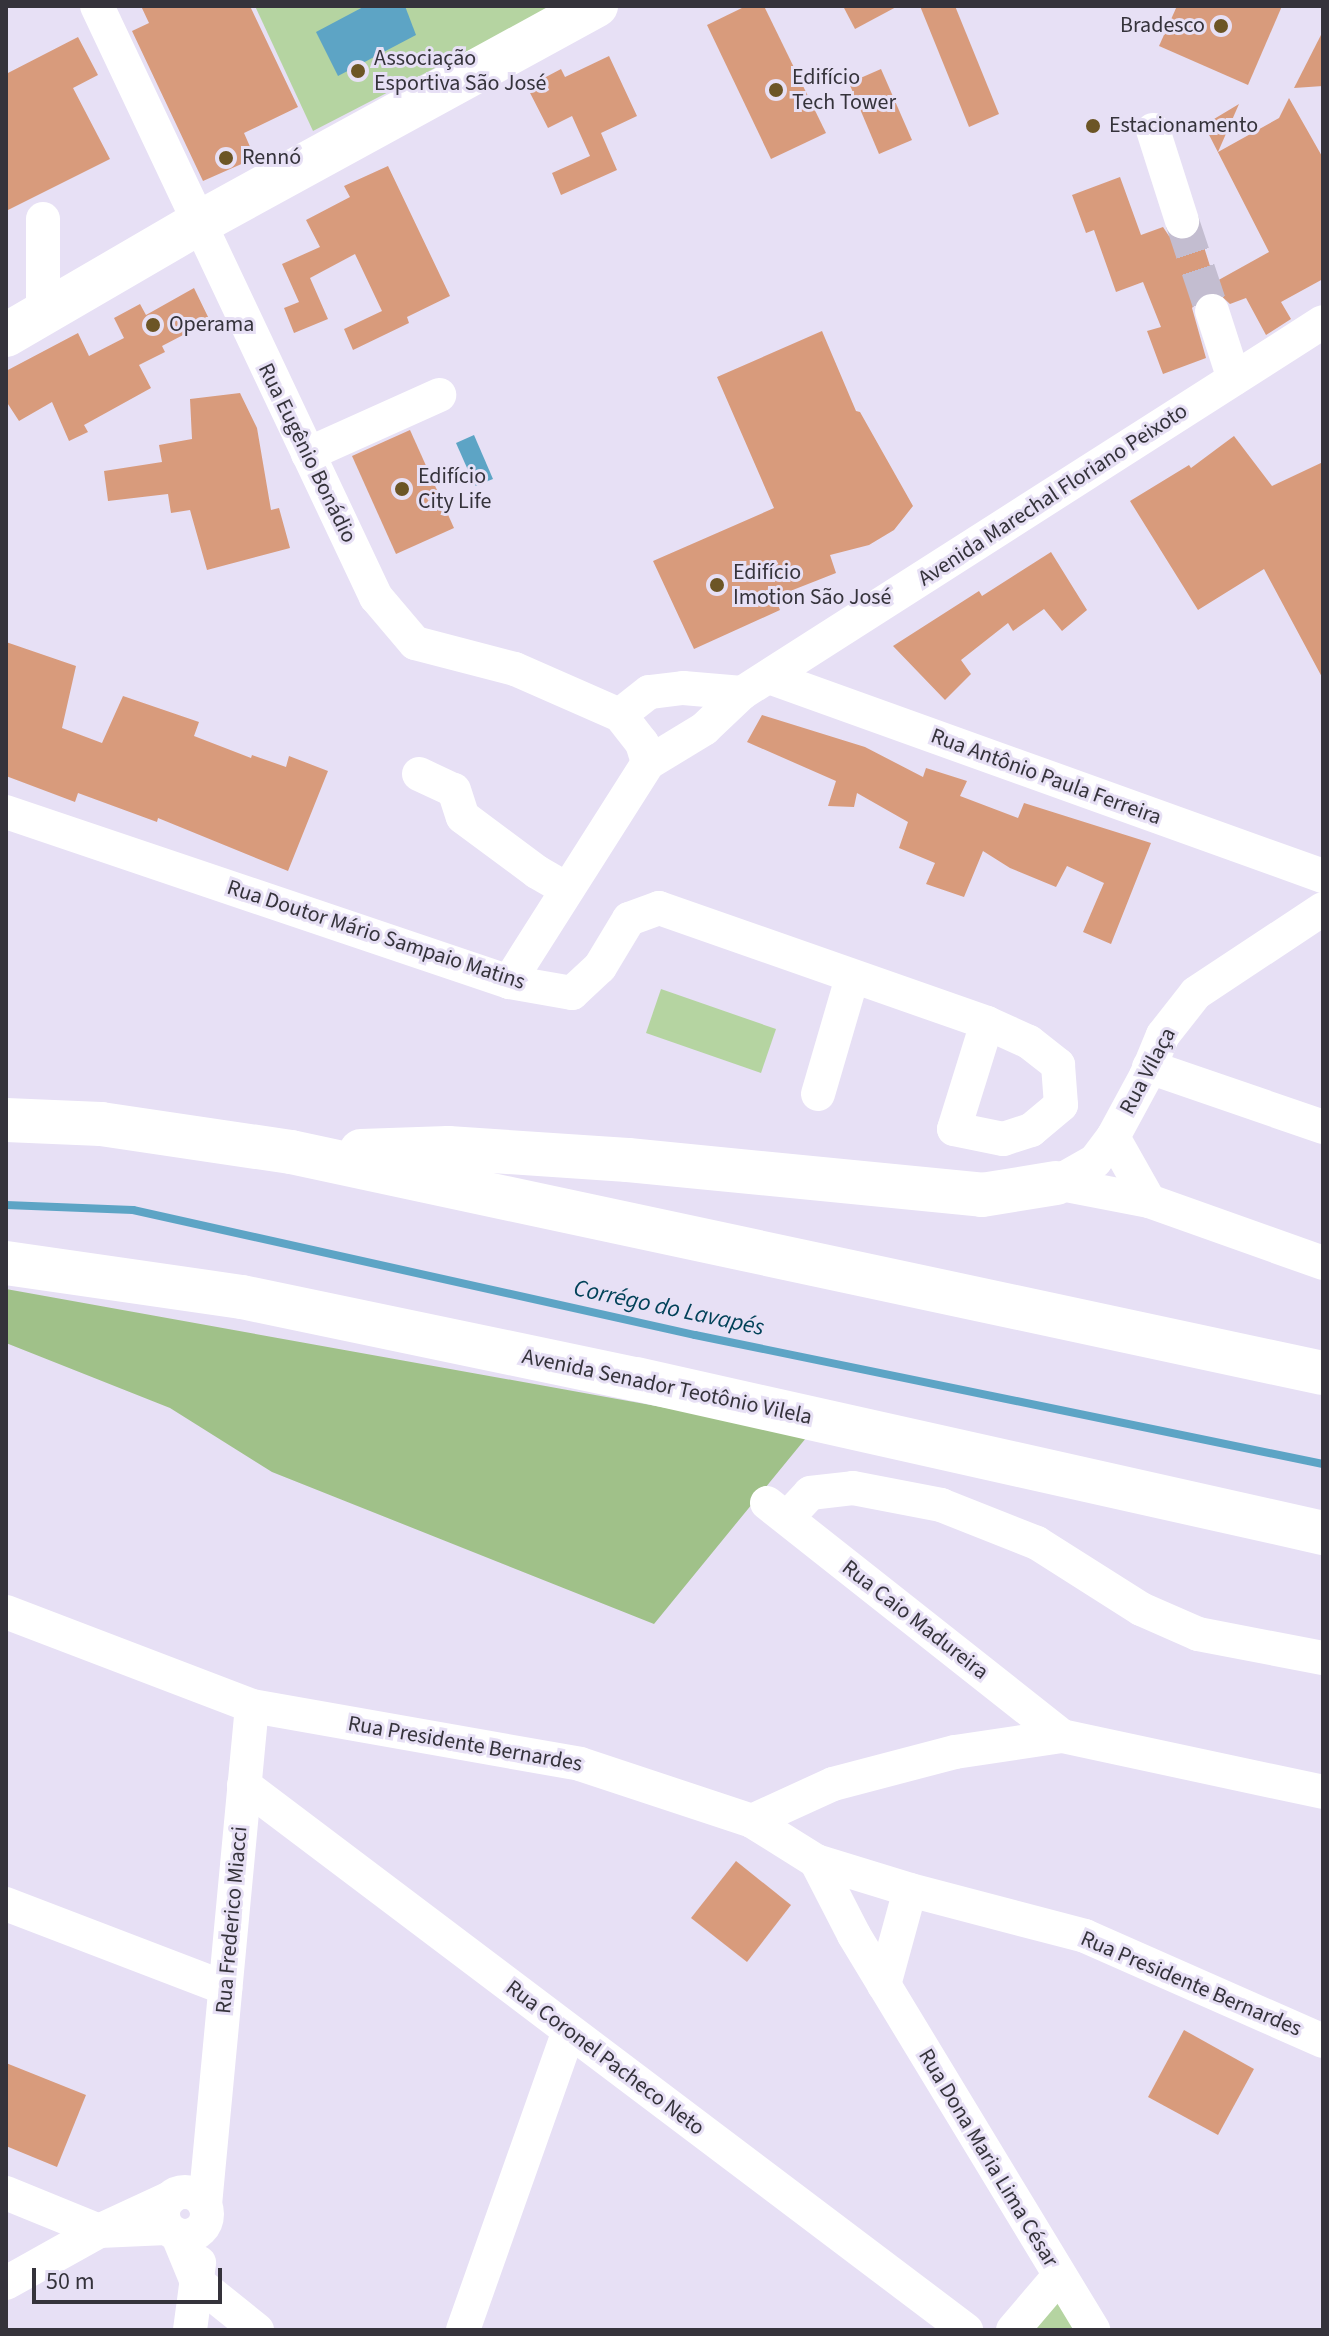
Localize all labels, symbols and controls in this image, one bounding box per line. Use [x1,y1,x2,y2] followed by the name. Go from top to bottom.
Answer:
[1120,13,1205,39] place label: Bradesco
[1212,17,1230,35] marker: Bradesco
[374,45,546,96] place label: Associação Esportiva São José
[349,62,367,80] marker: Associação Esportiva São José
[792,64,896,116] place label: Edifício Tech Tower
[767,81,785,99] marker: Edifício Tech Tower
[1109,113,1258,139] place label: Estacionamento
[1084,117,1102,135] marker: Estacionamento
[242,145,301,171] place label: Rennó
[217,149,235,167] marker: Rennó
[169,312,254,338] place label: Operama
[144,316,162,334] marker: Operama
[252,359,362,547] street label: Rua Eugênio Bonádio
[913,398,1193,592] street label: Avenida Marechal Floriano Peixoto
[418,463,491,514] place label: Edifício City Life
[393,480,411,498] marker: Edifício City Life
[733,559,891,610] place label: Edifício Imotion São José
[708,576,726,594] marker: Edifício Imotion São José
[927,723,1165,831] street label: Rua Antônio Paula Ferreira
[224,874,528,996] street label: Rua Doutor Mário Sampaio Matins
[1114,1023,1182,1119] street label: Rua Vilaça
[571,1274,767,1342] water label: Corrégo do Lavapés
[520,1343,814,1431] street label: Avenida Senador Teotônio Vilela
[837,1555,993,1685] street label: Rua Caio Madureira
[346,1710,584,1778] street label: Rua Presidente Bernardes
[211,1825,253,2015] street label: Rua Frederico Miacci
[1077,1925,1305,2043] street label: Rua Presidente Bernardes
[500,1975,710,2141] street label: Rua Coronel Pacheco Neto
[912,2044,1064,2272] street label: Rua Dona Maria Lima César
[36,2252,226,2302] scale bar
[46,2264,95,2299] text: 50 m

